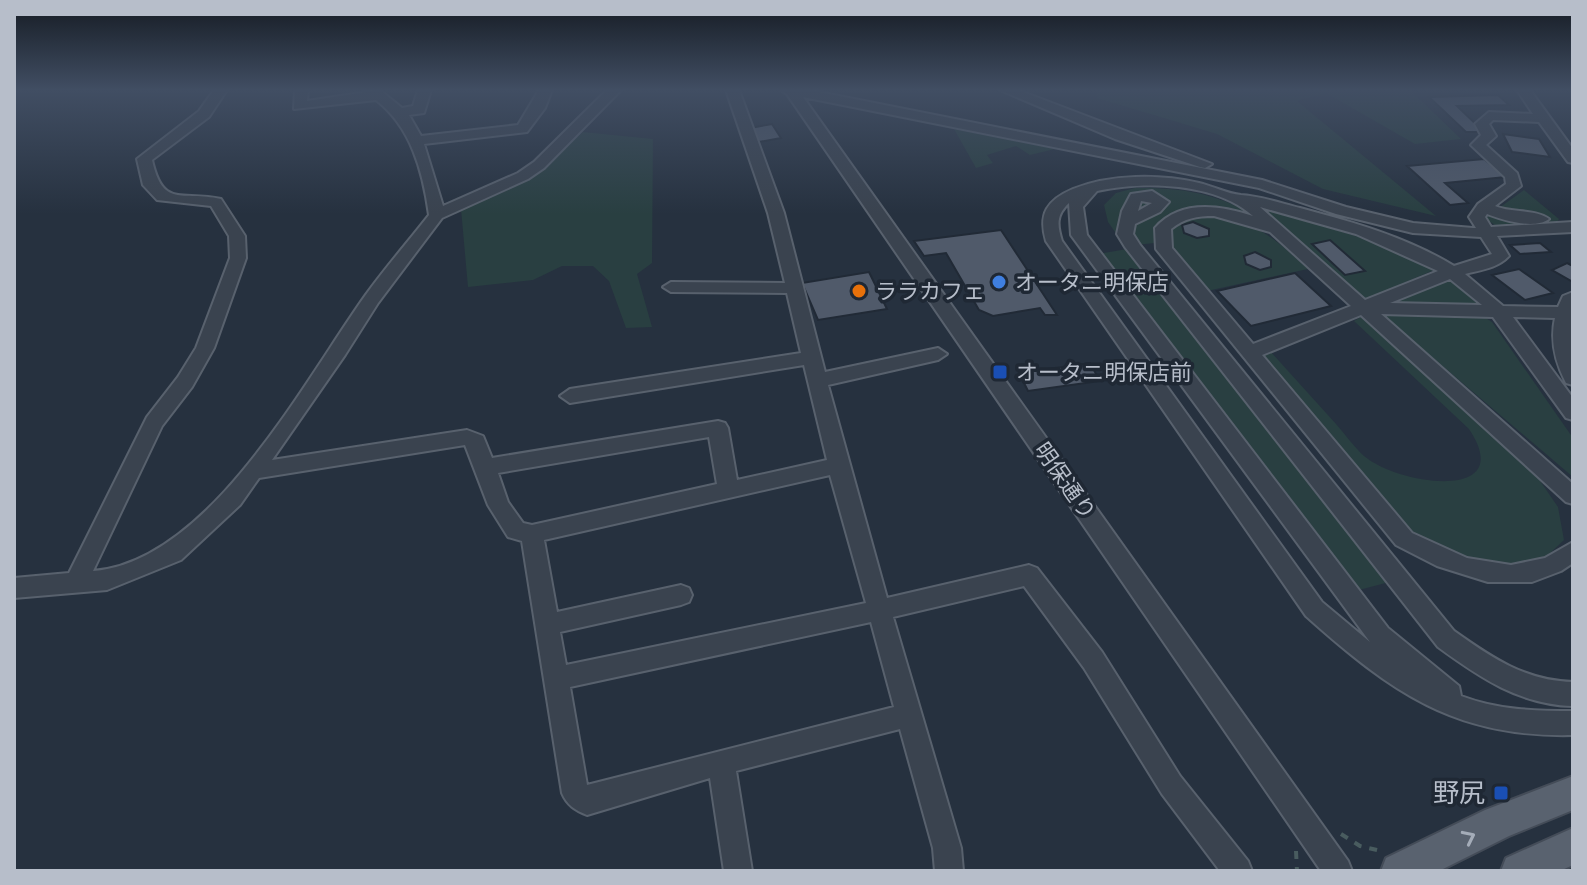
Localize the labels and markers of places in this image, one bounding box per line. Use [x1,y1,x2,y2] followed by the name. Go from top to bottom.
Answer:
[1015,269,1169,296] place label: オータニ明保店
[990,273,1008,291] marker: オータニ明保店
[875,278,985,305] place label: ララカフェ
[850,282,868,300] marker: ララカフェ
[1016,359,1192,386] place label: オータニ明保店前
[991,363,1009,381] marker: オータニ明保店前
[1433,778,1485,809] place label: 野尻
[1492,784,1510,802] marker: 野尻

